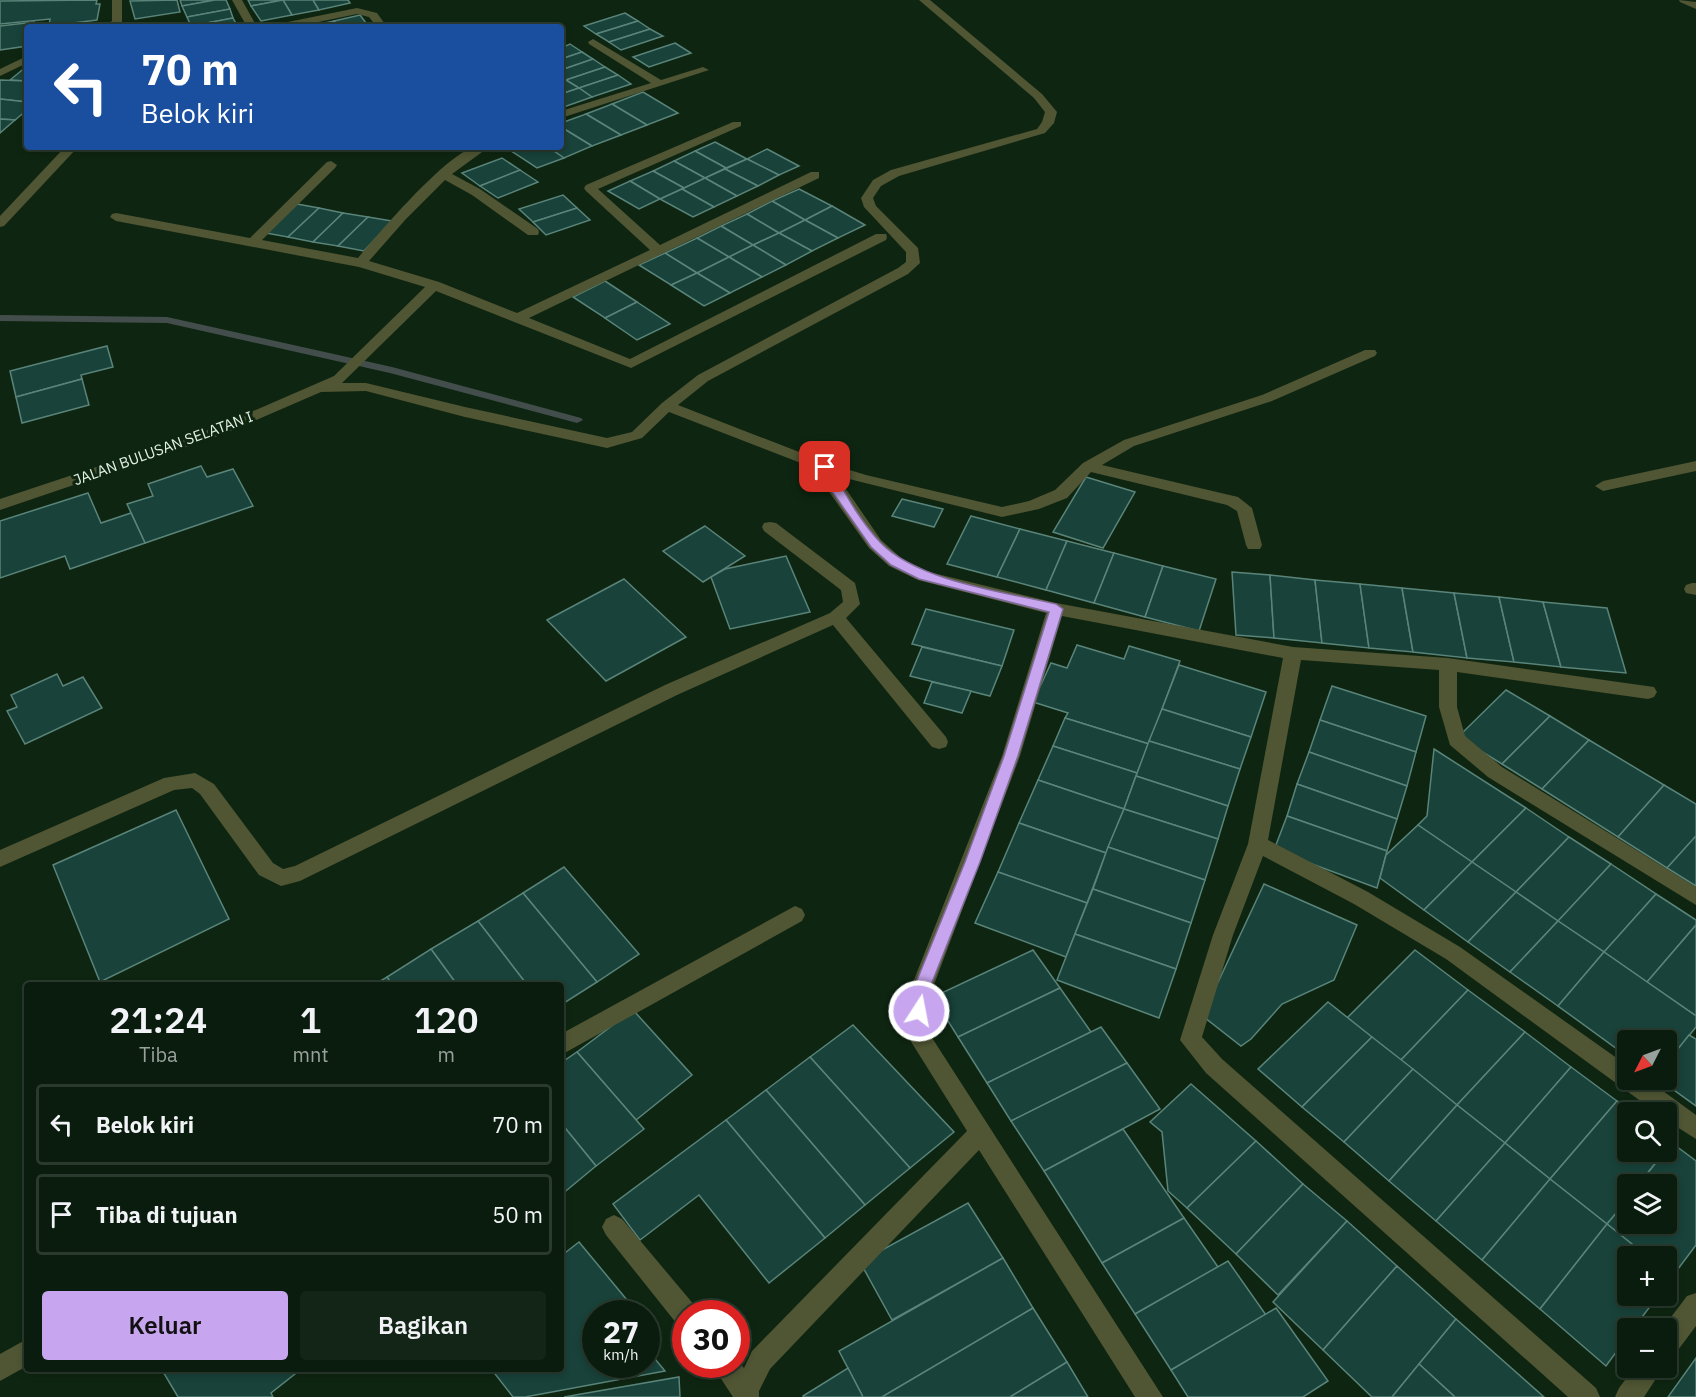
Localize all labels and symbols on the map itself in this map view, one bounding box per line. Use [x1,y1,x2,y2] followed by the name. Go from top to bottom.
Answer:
[71,407,255,489] street label: JALAN BULUSAN SELATAN I
[799,441,850,492] pin
[887,979,951,1043] position arrow
[1617,1030,1677,1090] north arrow
[672,1300,750,1378] speed limit sign: 30

